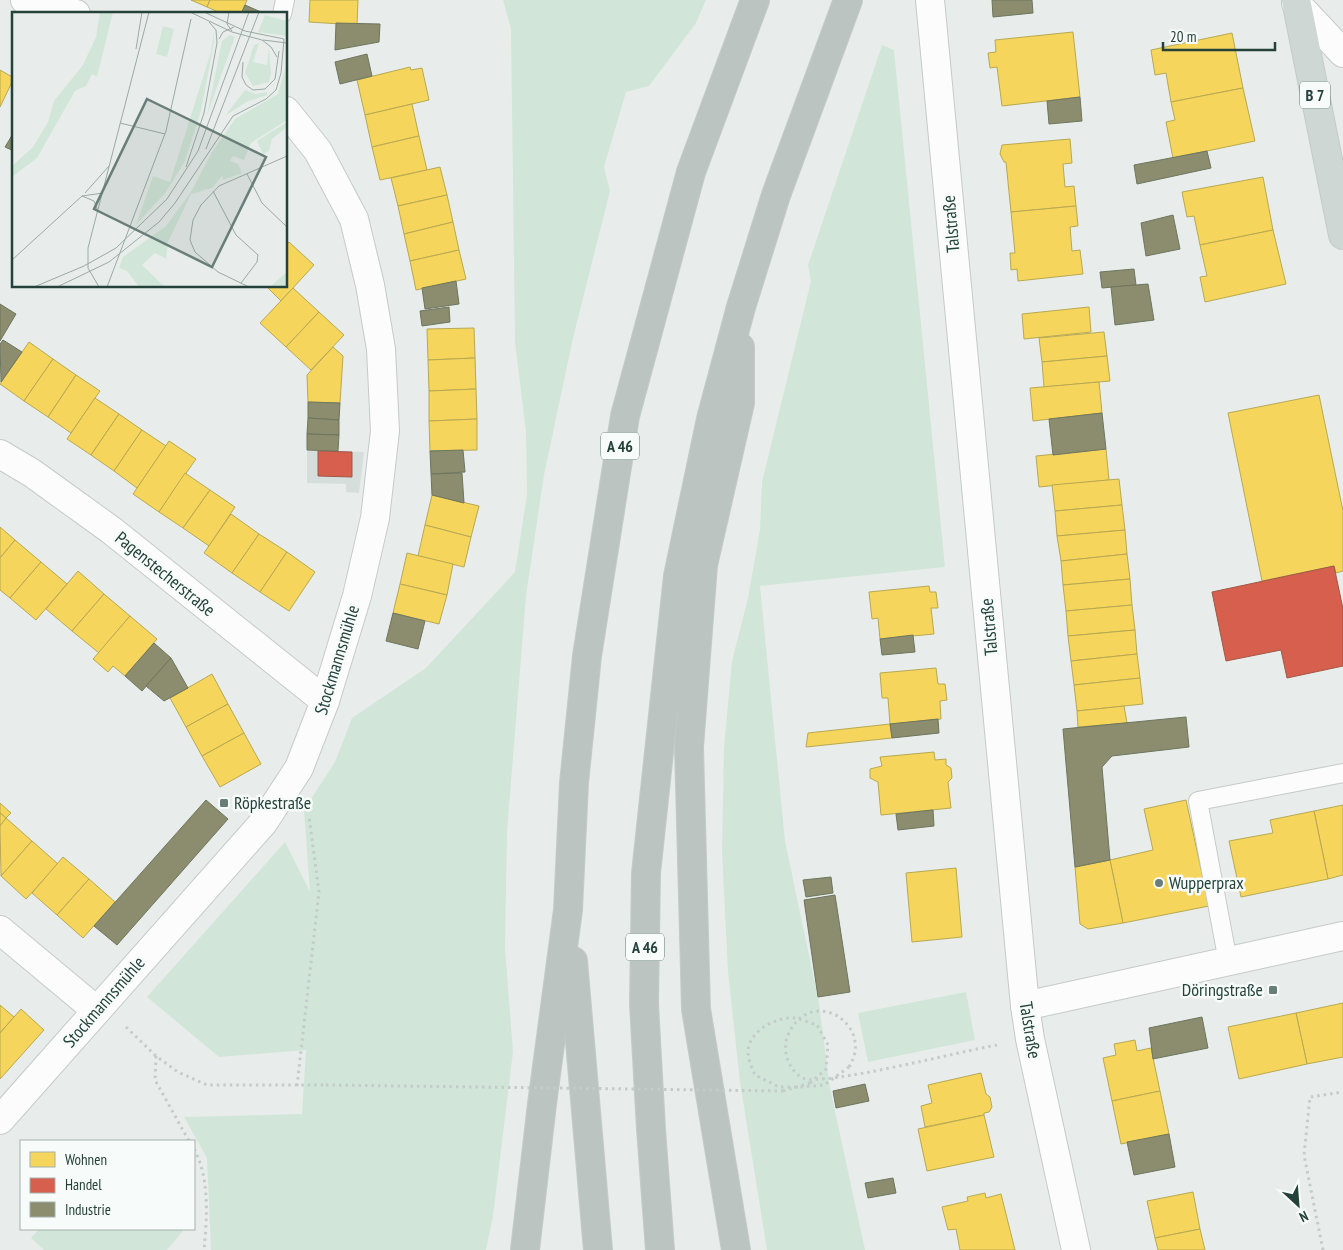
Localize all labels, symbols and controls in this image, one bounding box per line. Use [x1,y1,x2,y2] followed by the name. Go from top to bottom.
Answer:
[12,12,288,288] inset map
[1163,20,1276,52] scale bar
[1170,27,1196,46] text: 20 m
[1300,82,1330,108] road number: B 7
[937,195,964,254] street label: Talstraße
[601,432,639,460] road number: A 46
[111,526,220,621] street label: Pagenstecherstraße
[975,598,1002,657] street label: Talstraße
[309,602,364,718] street label: Stockmannsmühle
[234,791,311,814] place label: Röpkestraße
[218,797,230,809] marker: Röpkestraße
[1169,871,1244,894] place label: Wupperprax
[1153,877,1165,889] marker: Wupperprax
[626,934,664,960] road number: A 46
[58,951,150,1052] street label: Stockmannsmühle
[1182,978,1263,1001] place label: Döringstraße
[1267,984,1279,996] marker: Döringstraße
[1015,1000,1046,1060] street label: Talstraße
[20,1140,195,1230] legend
[65,1150,107,1169] text: Wohnen
[65,1175,102,1194] text: Handel
[1273,1180,1323,1230] north arrow
[65,1200,111,1219] text: Industrie
[1296,1207,1311,1226] text: N

